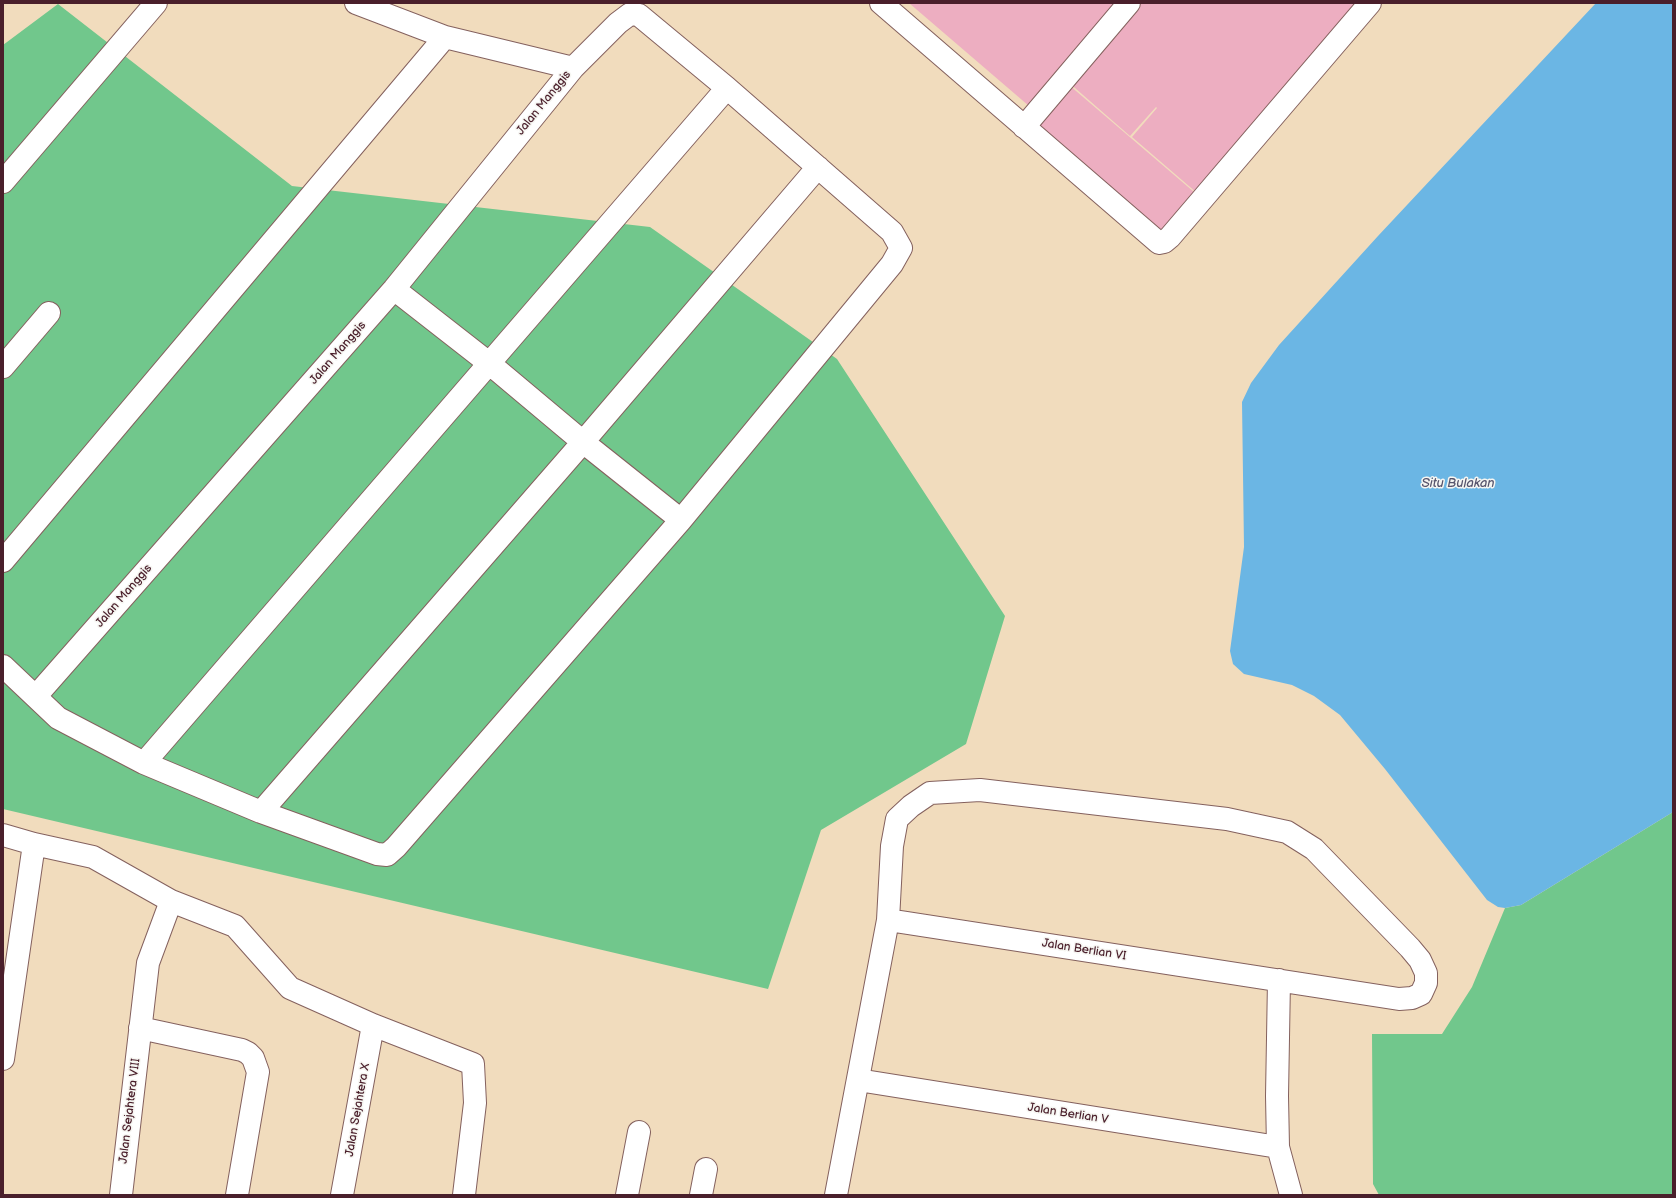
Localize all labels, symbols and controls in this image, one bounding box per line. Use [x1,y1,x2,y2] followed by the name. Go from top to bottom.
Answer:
[514,68,574,138] street label: Jalan Manggis
[307,319,369,387] street label: Jalan Manggis
[1421,476,1495,492] water label: Situ Bulakan
[93,562,155,630] street label: Jalan Manggis
[1041,936,1127,964] street label: Jalan Berlian VI
[116,1058,144,1164] street label: Jalan Sejahtera VIII
[343,1062,373,1158] street label: Jalan Sejahtera X
[1027,1101,1109,1127] street label: Jalan Berlian V

